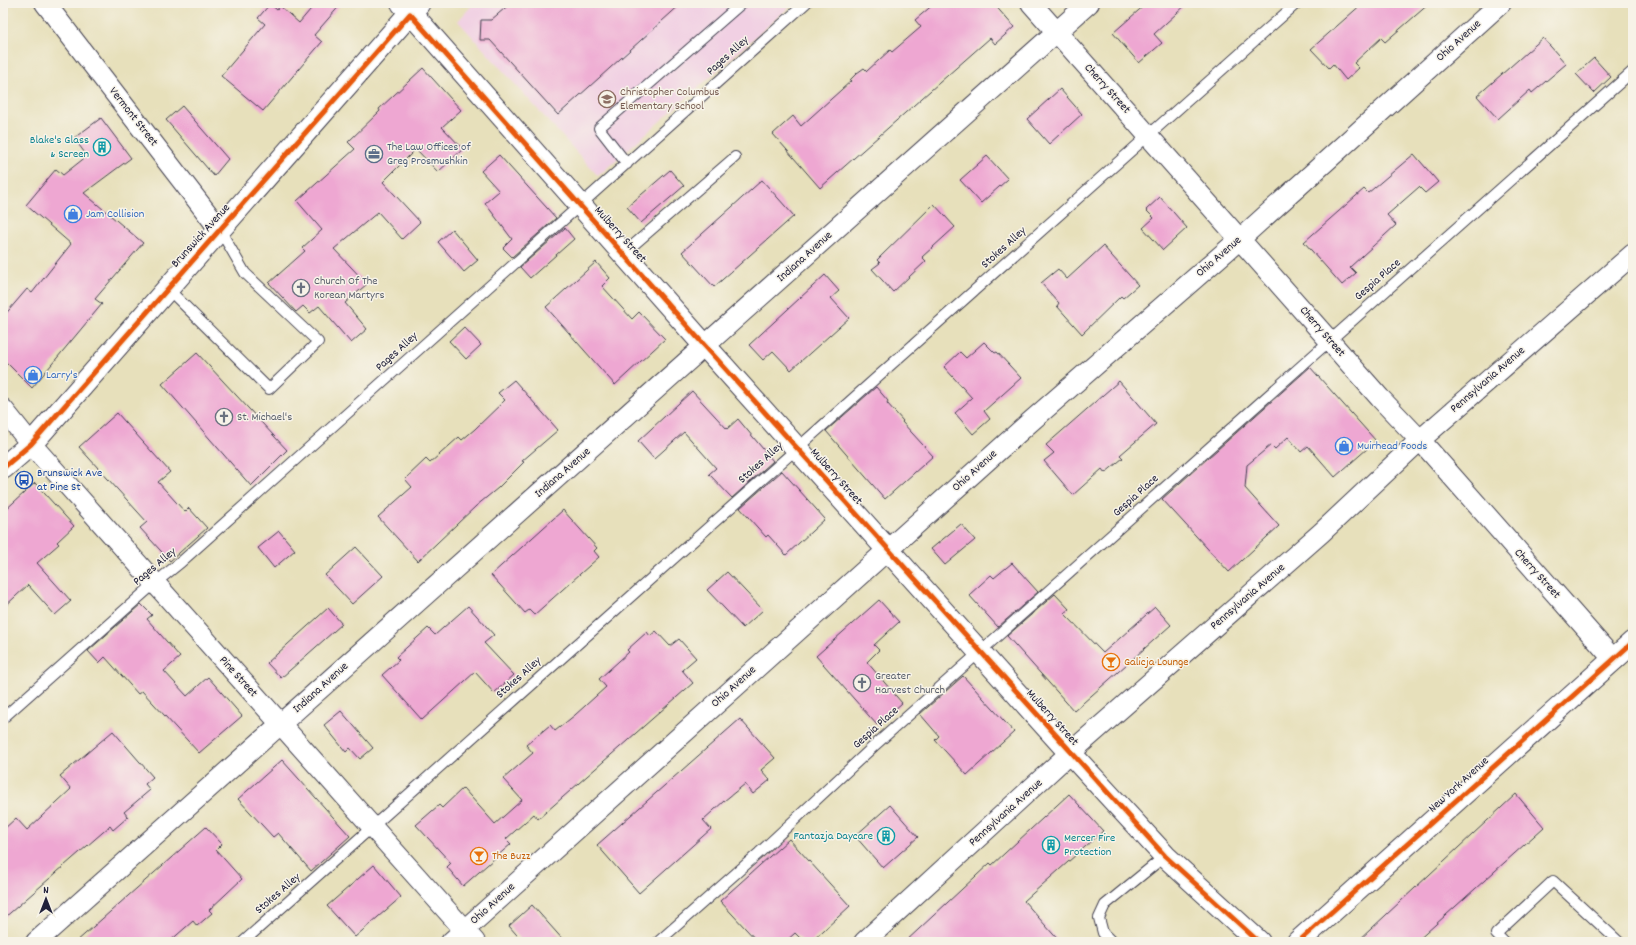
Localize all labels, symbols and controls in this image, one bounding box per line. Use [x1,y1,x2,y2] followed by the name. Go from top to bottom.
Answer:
[1433,16,1485,66] street label: Ohio Avenue
[703,32,754,80] street label: Pages Alley
[1080,60,1135,118] street label: Cherry Street
[104,84,162,151] street label: Vermont Street
[620,84,719,115] place label: Christopher Columbus Elementary School
[597,89,617,109] school or university icon: Christopher Columbus Elementary School
[30,132,89,163] place label: Blake's Glass & Screen
[92,137,112,157] building icon: Blake's Glass & Screen
[387,139,471,170] place label: The Law Offices of Greg Prosmushkin
[364,144,384,164] office icon: The Law Offices of Greg Prosmushkin
[168,200,234,272] street label: Brunswick Avenue
[590,203,651,268] street label: Mulberry Street
[63,204,83,224] shop icon: Jam Collision
[86,206,145,223] place label: Jam Collision
[978,222,1031,273] street label: Stokes Alley
[773,227,837,287] street label: Indiana Avenue
[1192,232,1246,282] street label: Ohio Avenue
[1351,255,1405,305] street label: Gespia Place
[314,273,384,304] place label: Church Of The Korean Martyrs
[291,278,311,298] church icon: Church Of The Korean Martyrs
[1295,303,1349,362] street label: Cherry Street
[372,328,423,376] street label: Pages Alley
[1447,343,1529,417] street label: Pennsylvania Avenue
[23,365,43,385] shop icon: Larry's
[46,367,78,384] place label: Larry's
[214,407,234,427] church icon: St. Michael's
[237,409,292,426] place label: St. Michael's
[1334,436,1354,456] shop icon: Muirhead Foods
[735,437,788,488] street label: Stokes Alley
[1357,438,1427,455] place label: Muirhead Foods
[531,444,595,502] street label: Indiana Avenue
[806,445,867,510] street label: Mulberry Street
[949,446,1001,496] street label: Ohio Avenue
[37,465,102,496] place label: Brunswick Ave at Pine St
[14,470,34,490] bus stop icon: Brunswick Ave at Pine St
[1109,471,1163,521] street label: Gespia Place
[130,543,181,590] street label: Pages Alley
[1510,545,1565,603] street label: Cherry Street
[1207,560,1289,634] street label: Pennsylvania Avenue
[493,652,546,703] street label: Stokes Alley
[1101,652,1121,672] bar icon: Galicja Lounge
[215,653,262,702] street label: Pine Street
[1124,654,1189,671] place label: Galicja Lounge
[289,658,353,718] street label: Indiana Avenue
[708,662,760,712] street label: Ohio Avenue
[875,668,945,699] place label: Greater Harvest Church
[852,673,872,693] church icon: Greater Harvest Church
[1022,686,1083,751] street label: Mulberry Street
[849,703,903,753] street label: Gespia Place
[1425,753,1493,817] street label: New York Avenue
[965,775,1047,851] street label: Pennsylvania Avenue
[876,826,896,846] building icon: Fantazja Daycare
[793,828,873,845] place label: Fantazja Daycare
[1064,830,1115,861] place label: Mercer Fire Protection
[1041,835,1061,855] building icon: Mercer Fire Protection
[469,846,489,866] bar icon: The Buzz
[492,848,531,865] place label: The Buzz
[251,869,305,919] street label: Stokes Alley
[26,879,66,919] north arrow
[467,879,519,929] street label: Ohio Avenue
[43,883,49,899] text: N

